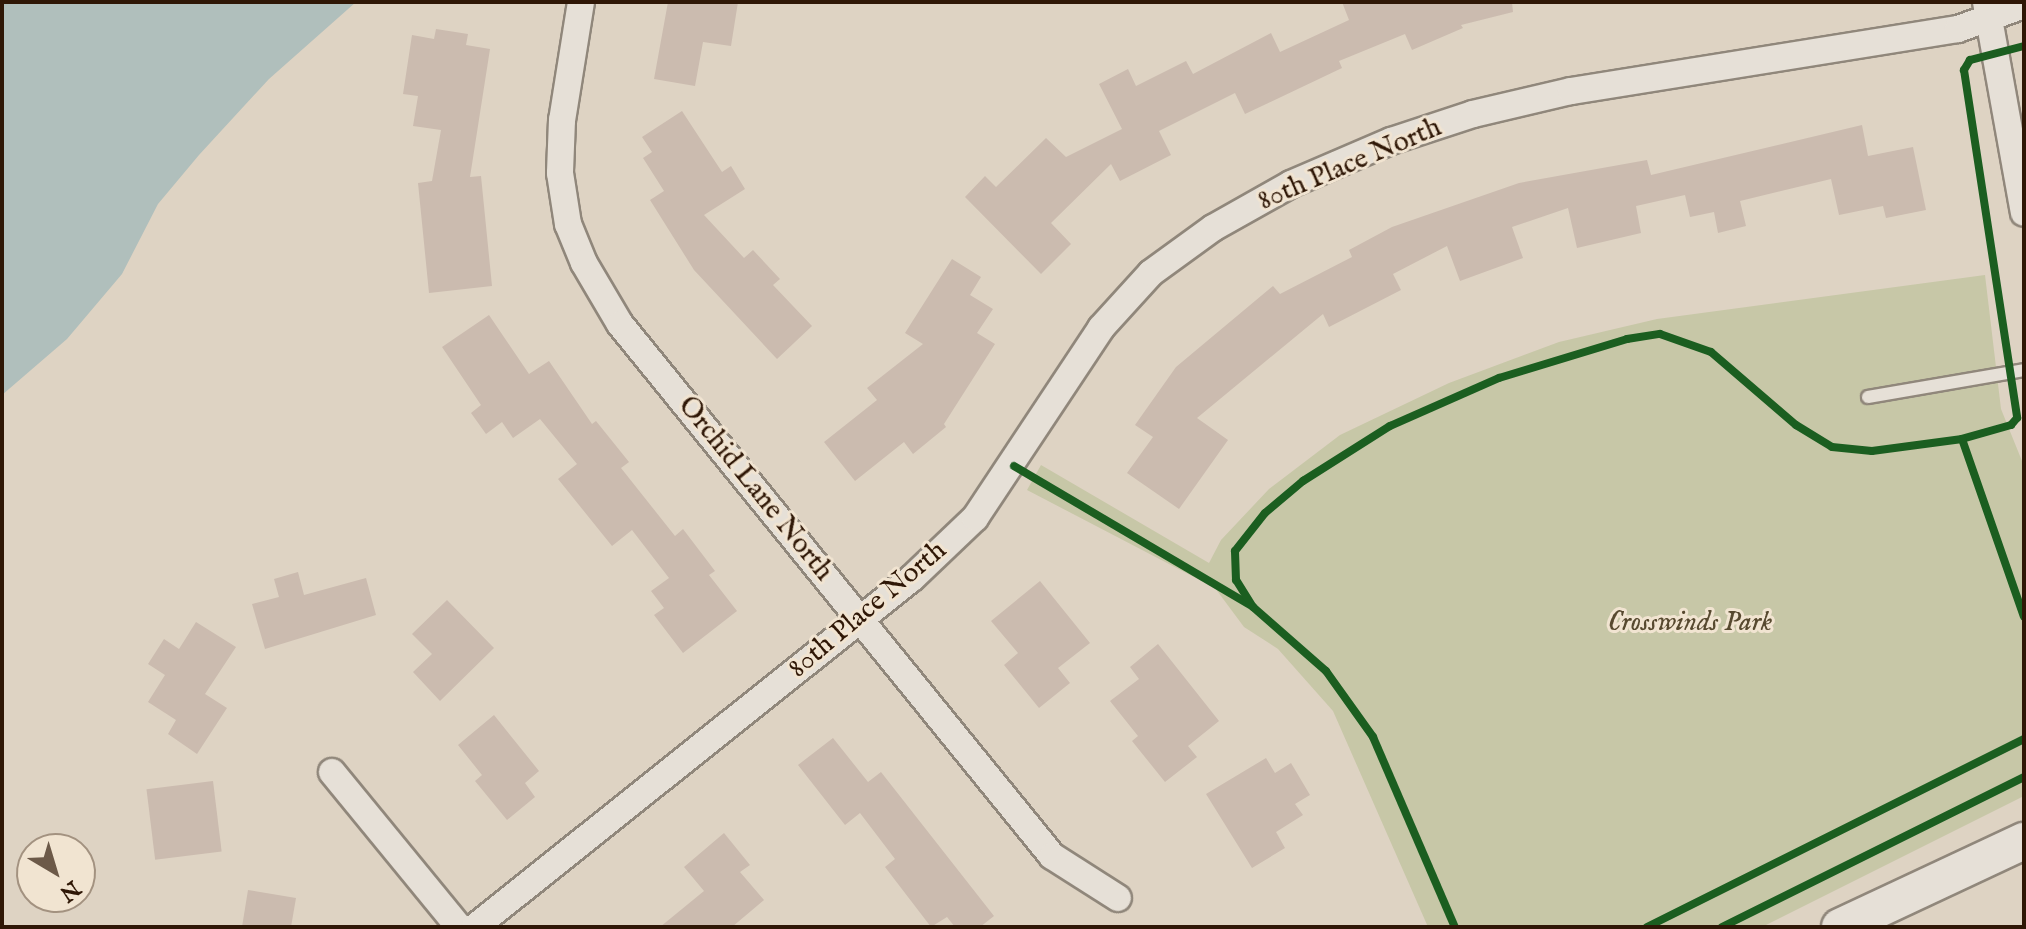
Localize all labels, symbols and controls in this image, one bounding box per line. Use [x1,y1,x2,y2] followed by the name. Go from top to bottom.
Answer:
[1253,111,1447,219] street label: 80th Place North
[670,390,840,588] street label: Orchid Lane North
[782,534,954,686] street label: 80th Place North
[1608,606,1772,640] park label: Crosswinds Park
[16,833,96,913] north arrow
[53,873,86,907] text: N

